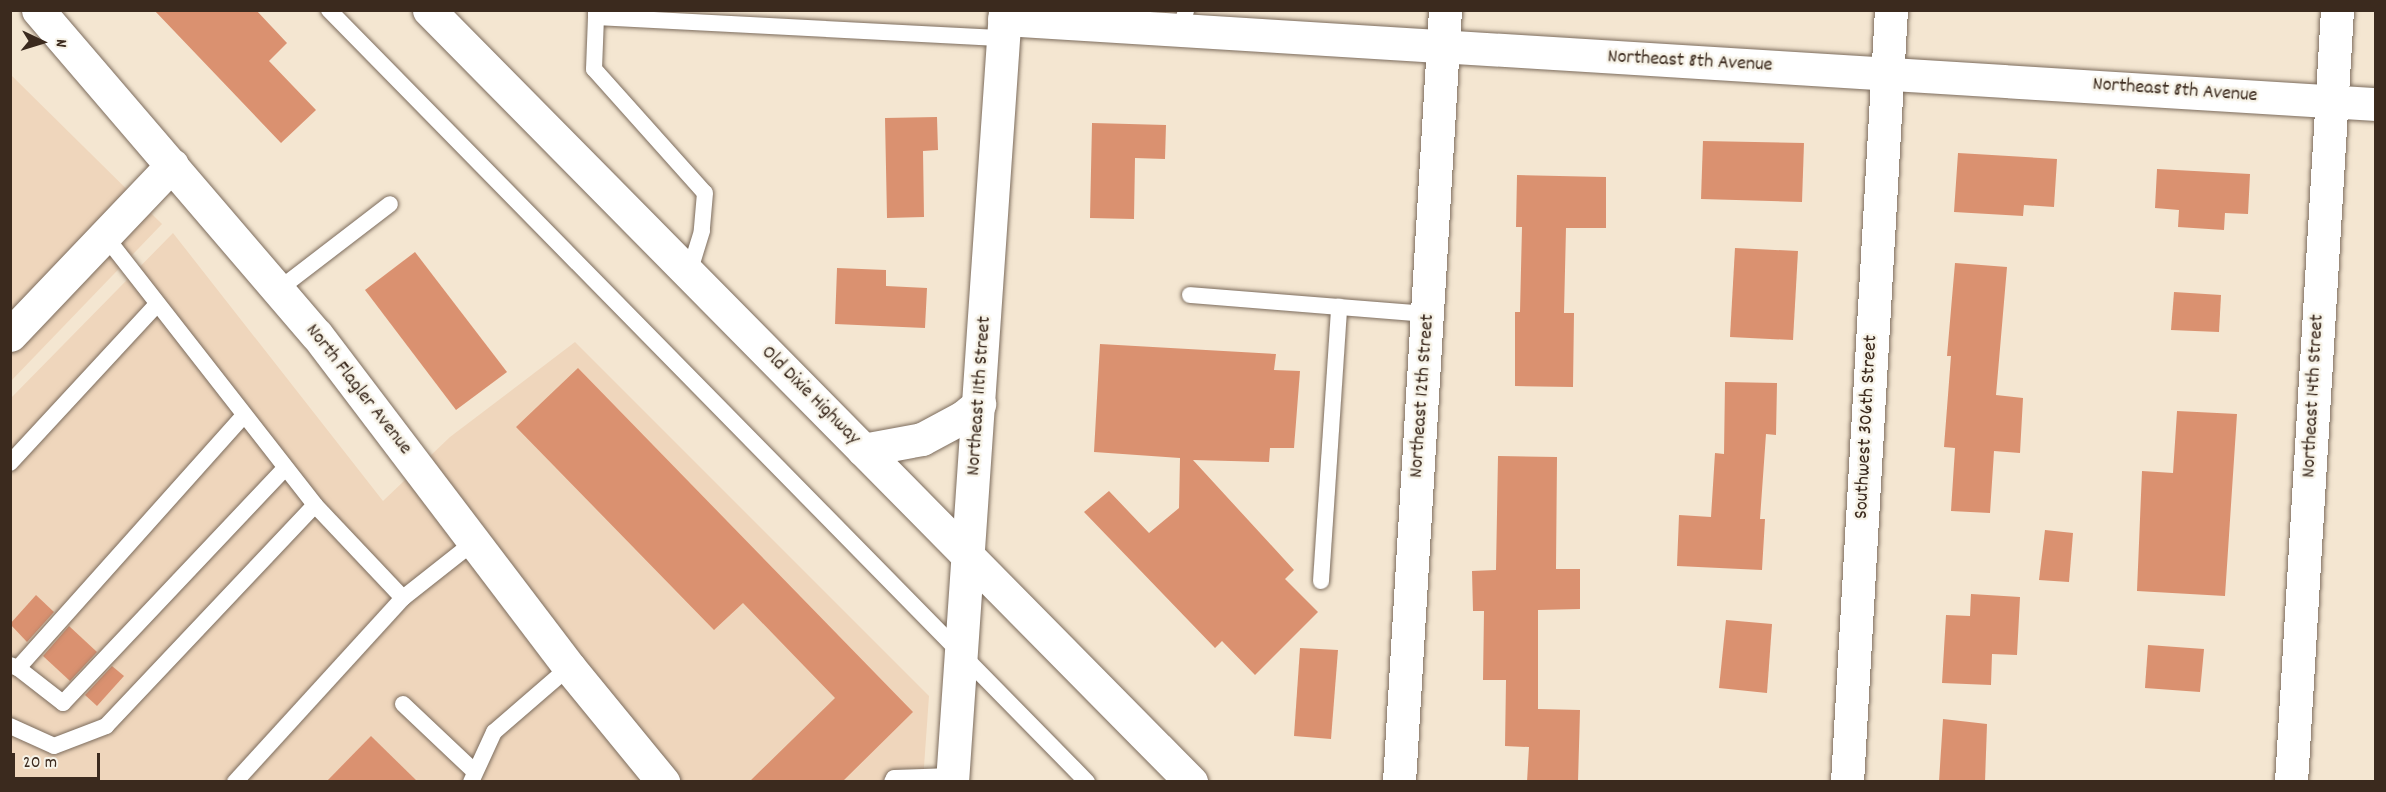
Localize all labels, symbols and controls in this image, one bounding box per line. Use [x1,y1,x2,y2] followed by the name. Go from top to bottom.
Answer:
[12,12,72,72] north arrow
[49,39,72,48] text: N
[1607,46,1773,78] street label: Northeast 8th Avenue
[2092,73,2258,109] street label: Northeast 8th Avenue
[1405,313,1441,479] street label: Northeast 12th Street
[2298,314,2330,478] street label: Northeast 14th Street
[962,315,998,477] street label: Northeast 11th Street
[299,320,417,460] street label: North Flagler Avenue
[1850,334,1884,520] street label: Southwest 306th Street
[755,341,865,451] street label: Old Dixie Highway
[15,741,104,779] scale bar
[23,751,57,776] text: 20 m

